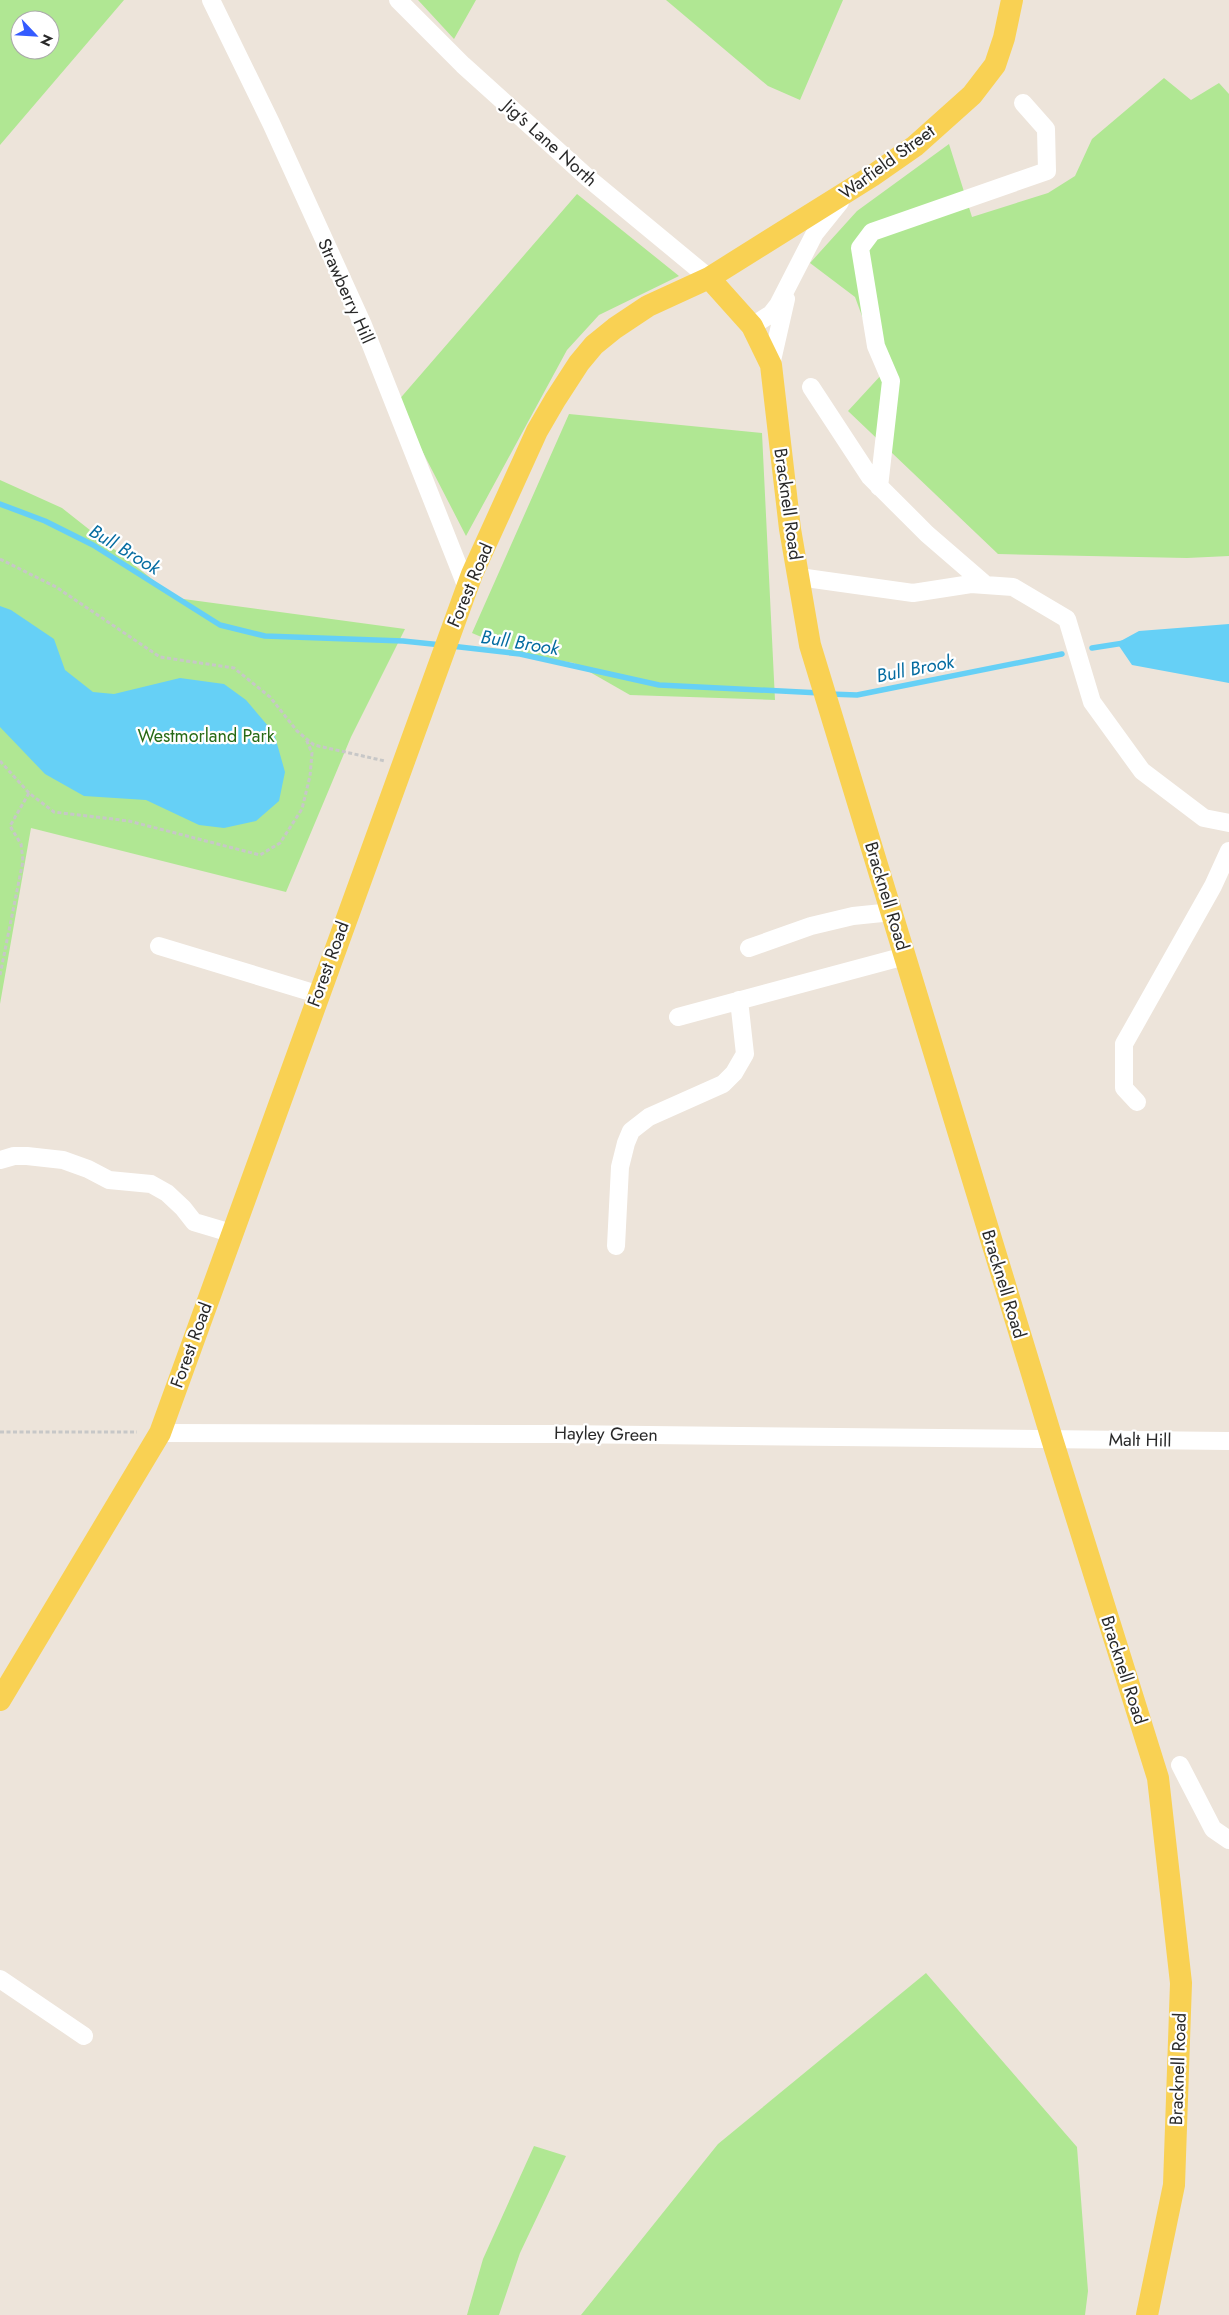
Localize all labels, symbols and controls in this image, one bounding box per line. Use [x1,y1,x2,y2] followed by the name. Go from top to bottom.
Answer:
[10,10,60,60] north arrow
[35,31,58,50] text: N
[495,92,603,193] street label: Jig's Lane North
[834,118,941,206] street label: Warfield Street
[311,234,381,348] street label: Strawberry Hill
[767,446,809,562] street label: Bracknell Road
[84,518,166,582] water label: Bull Brook
[441,539,499,631] street label: Forest Road
[479,623,562,662] water label: Bull Brook
[874,648,957,689] water label: Bull Brook
[137,723,275,749] park label: Westmorland Park
[858,838,916,954] street label: Bracknell Road
[301,918,355,1010] street label: Forest Road
[975,1226,1033,1342] street label: Bracknell Road
[164,1299,218,1391] street label: Forest Road
[554,1420,658,1448] street label: Hayley Green
[1108,1426,1172,1454] street label: Malt Hill
[1094,1612,1154,1728] street label: Bracknell Road
[1163,2012,1193,2126] street label: Bracknell Road

